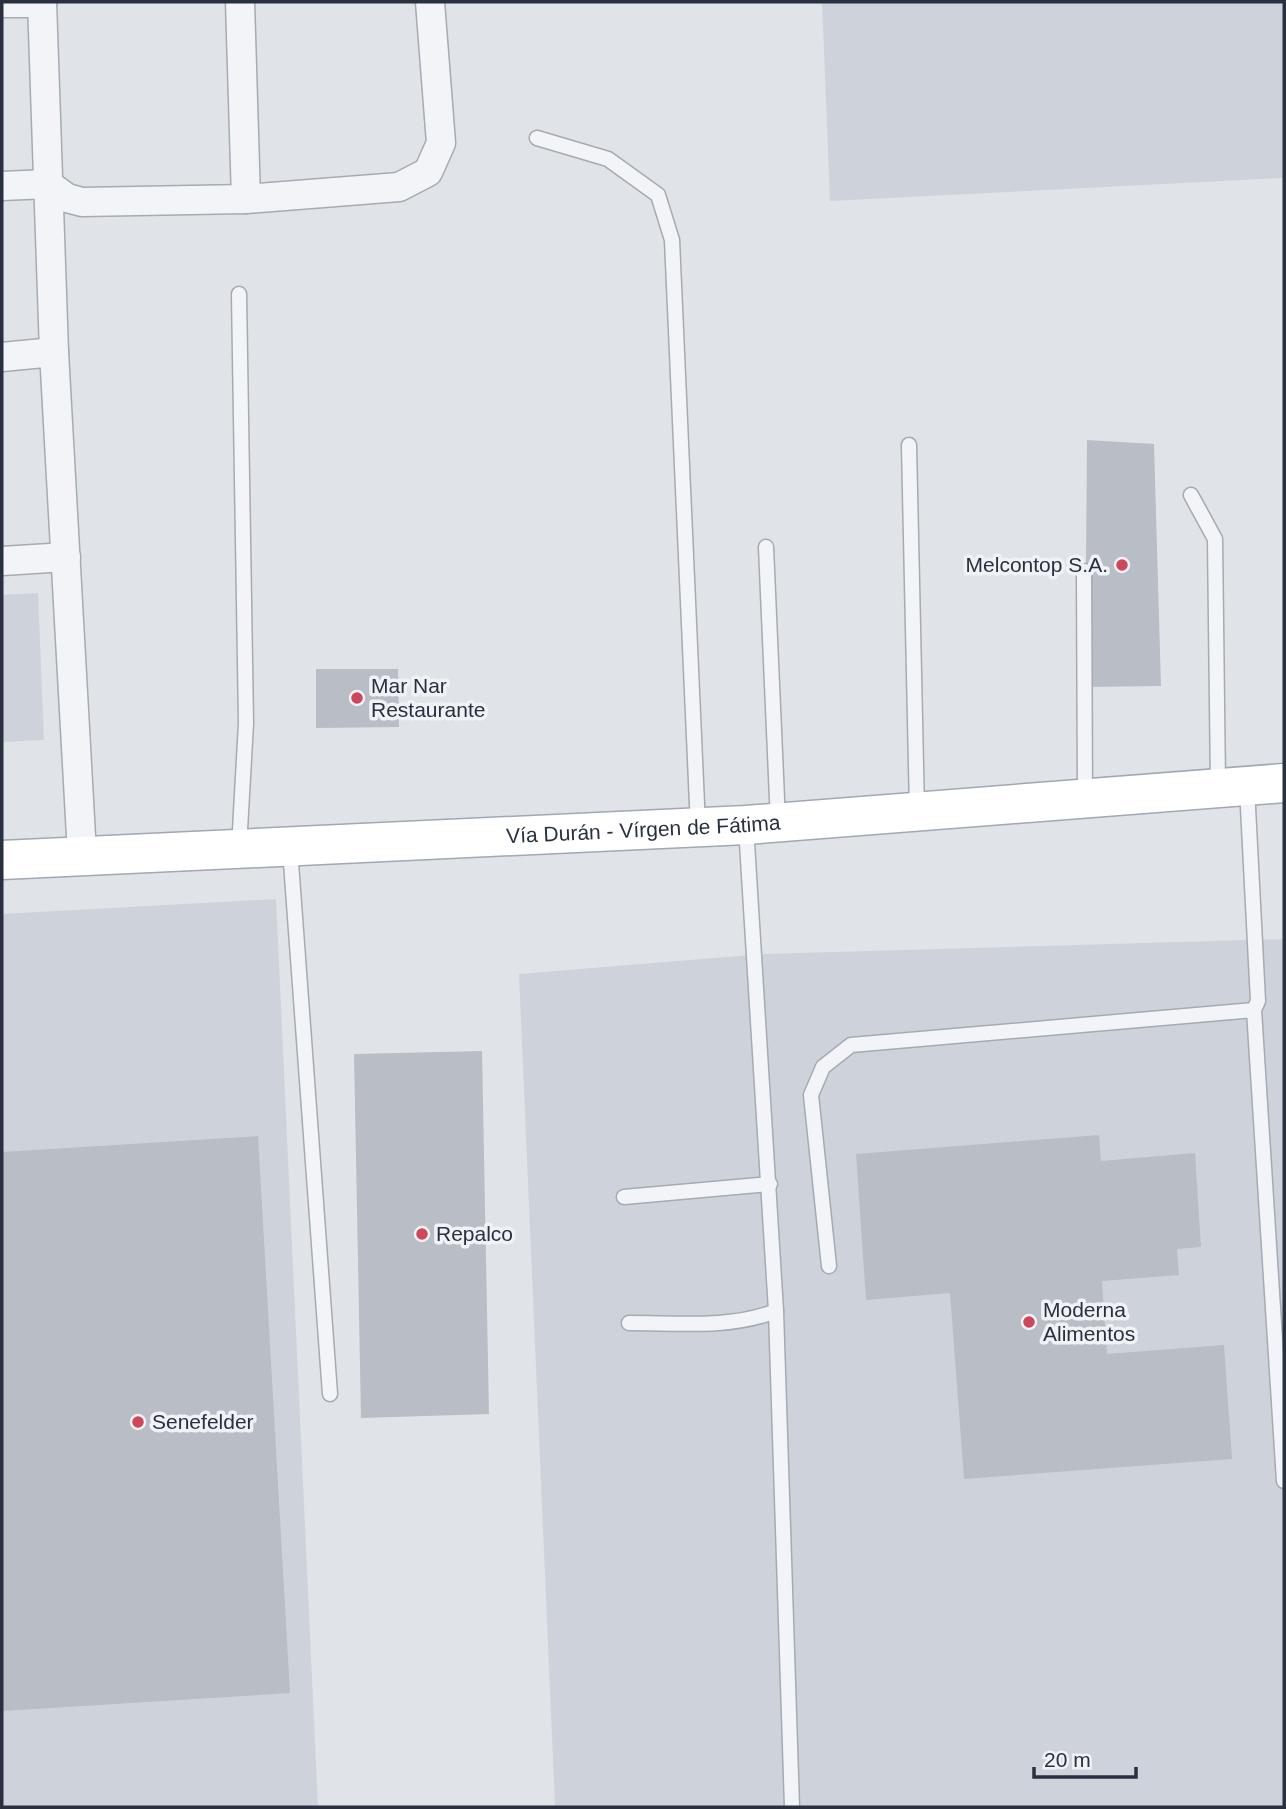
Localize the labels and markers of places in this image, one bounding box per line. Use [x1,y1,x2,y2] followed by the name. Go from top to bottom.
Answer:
[966,553,1108,576] place label: Melcontop S.A.
[1114,557,1130,573] marker: Melcontop S.A.
[371,674,485,721] place label: Mar Nar Restaurante
[349,690,365,706] marker: Mar Nar Restaurante
[436,1222,513,1245] place label: Repalco
[414,1226,430,1242] marker: Repalco
[1043,1298,1135,1345] place label: Moderna Alimentos
[1021,1314,1037,1330] marker: Moderna Alimentos
[152,1410,254,1433] place label: Senefelder
[130,1414,146,1430] marker: Senefelder

